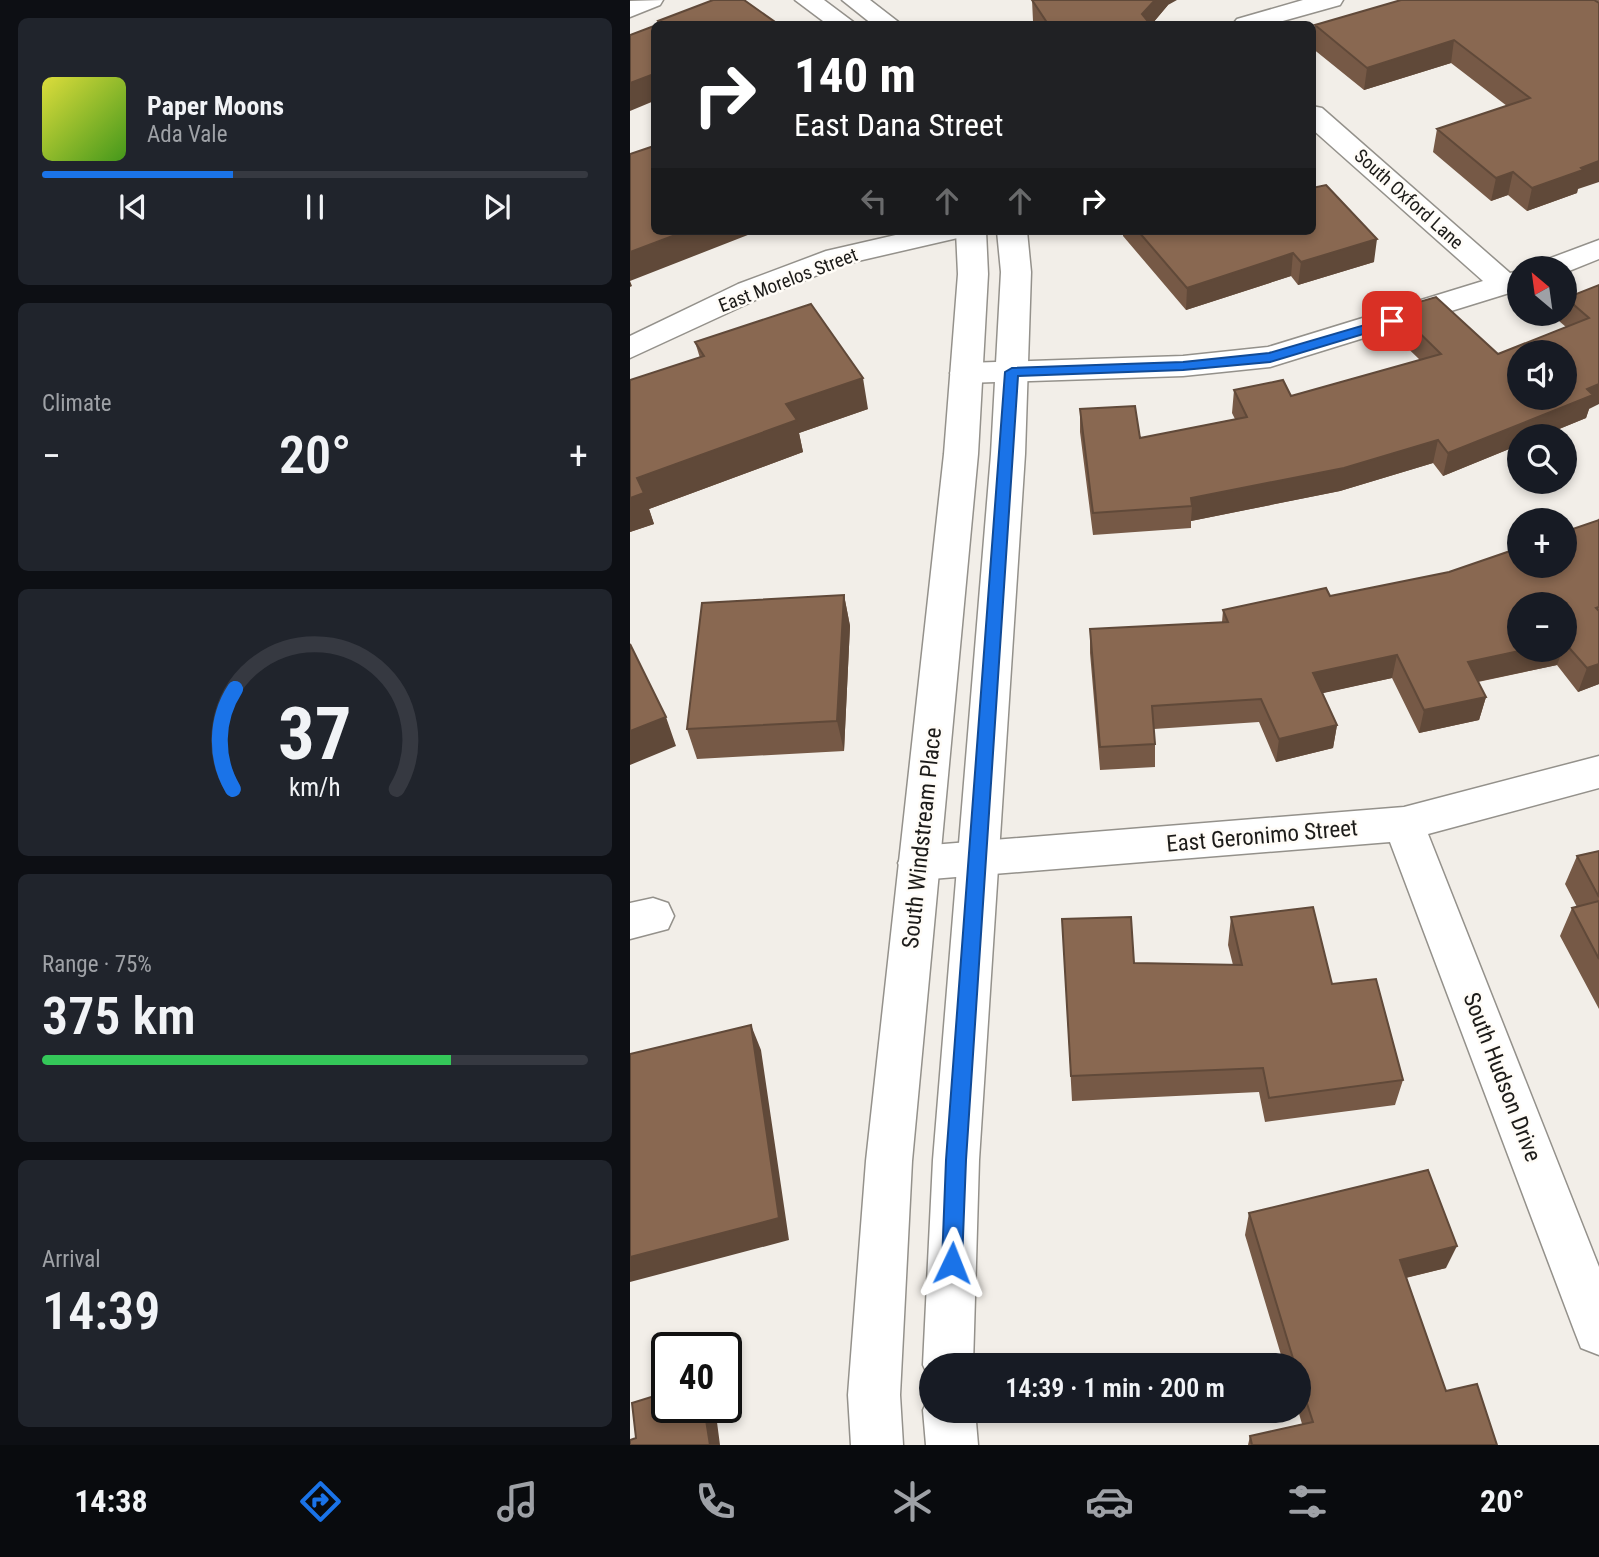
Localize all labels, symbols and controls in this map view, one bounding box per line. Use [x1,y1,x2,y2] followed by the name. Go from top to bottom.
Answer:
[794,47,916,104] text: 140 m
[679,49,770,140] icon: right
[147,91,284,121] text: Paper Moons
[794,106,1003,144] text: East Dana Street
[147,121,227,148] text: Ada Vale
[1350,144,1468,254] street label: South Oxford Lane
[855,182,893,220] icon: left
[928,182,966,220] icon: ahead
[1001,182,1039,220] icon: ahead
[1074,182,1112,220] icon: right
[114,188,152,226] icon: previous
[296,188,334,226] icon: pause
[478,188,516,226] icon: next
[715,243,861,317] street label: East Morelos Street
[1507,256,1577,326] north arrow
[1507,256,1577,662] map controls
[1362,291,1422,351] pin
[1373,302,1411,340] icon: arrive
[1507,340,1577,410] button: sound
[42,390,112,417] text: Climate
[1507,424,1577,494] button: search
[279,425,351,486] text: 20°
[42,434,61,478] text: −
[569,434,588,478] text: +
[1507,508,1577,578] button: +
[1507,592,1577,662] button: −
[278,691,352,777] text: 37
[897,726,947,950] street label: South Windstream Place
[289,772,341,801] text: km/h
[1165,814,1359,858] street label: East Geronimo Street
[42,951,152,978] text: Range · 75%
[42,986,196,1047] text: 375 km
[1457,989,1547,1165] street label: South Hudson Drive
[915,1226,989,1300] position arrow
[42,1246,101,1273] text: Arrival
[42,1281,160,1342] text: 14:39
[651,1332,742,1423] speed limit sign: 40
[1005,1373,1225,1403] text: 14:39 · 1 min · 200 m
[296,1477,345,1526] icon: directions
[493,1477,542,1526] icon: music
[691,1477,740,1526] icon: phone
[888,1477,937,1526] icon: climate
[1085,1477,1134,1526] icon: car
[1283,1477,1332,1526] icon: filters
[74,1482,148,1520] text: 14:38
[1480,1482,1525,1520] text: 20°

